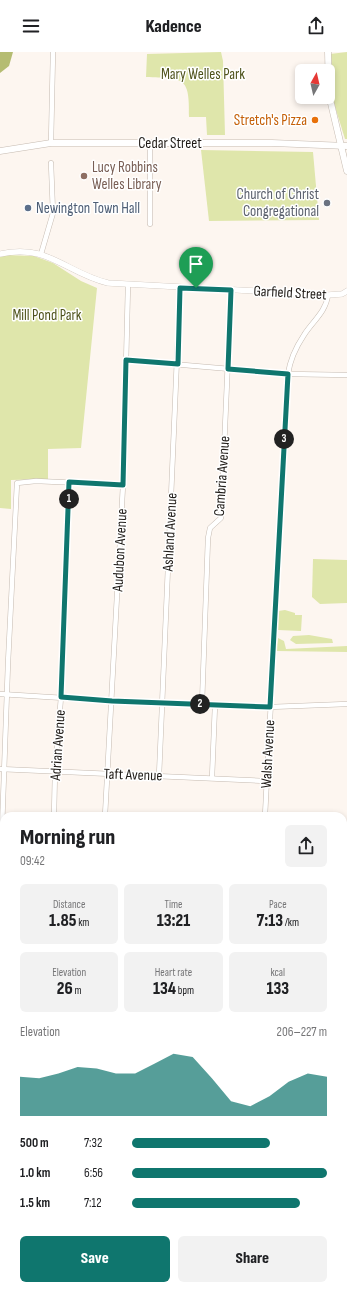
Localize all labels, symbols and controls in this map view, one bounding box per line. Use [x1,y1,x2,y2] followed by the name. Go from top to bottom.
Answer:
[20,15,42,37] icon: menu
[305,15,327,37] icon: share
[145,16,202,37] text: Kadence
[295,64,335,104] north arrow
[295,64,335,104] map controls
[161,65,245,84] park label: Mary Welles Park
[234,111,307,130] place label: Stretch's Pizza
[310,115,320,125] marker: Stretch's Pizza
[138,134,202,153] street label: Cedar Street
[92,158,162,194] place label: Lucy Robbins Welles Library
[79,171,89,181] marker: Lucy Robbins Welles Library
[237,185,319,221] place label: Church of Christ Congregational
[322,198,332,208] marker: Church of Christ Congregational
[36,199,140,218] place label: Newington Town Hall
[23,203,33,213] marker: Newington Town Hall
[179,247,213,288] pin
[185,253,207,275] icon: arrive
[253,282,328,304] street label: Garfield Street
[12,306,82,325] park label: Mill Pond Park
[274,429,294,449] pin: 3
[282,432,286,445] text: 3
[210,435,234,517] street label: Cambria Avenue
[59,489,79,509] pin: 1
[67,492,71,505] text: 1
[158,492,182,573] street label: Ashland Avenue
[108,508,132,593] street label: Audubon Avenue
[190,694,210,714] pin: 2
[198,697,202,710] text: 2
[46,709,70,782] street label: Adrian Avenue
[257,719,279,789] street label: Walsh Avenue
[103,764,163,786] street label: Taft Avenue
[20,824,115,851] text: Morning run
[285,825,327,867] button: share
[20,853,45,869] text: 09:42
[53,898,85,911] text: Distance
[164,898,182,911] text: Time
[269,898,287,911] text: Pace
[49,911,76,931] text: 1.85
[157,911,190,931] text: 13:21
[257,911,283,931] text: 7:13
[76,916,89,929] text: km
[283,916,299,929] text: /km
[52,966,86,979] text: Elevation
[155,966,192,979] text: Heart rate
[271,966,285,979] text: kcal
[57,979,73,999] text: 26
[153,979,176,999] text: 134
[267,979,289,999] text: 133
[73,984,82,997] text: m
[176,984,194,997] text: bpm
[20,1024,60,1040] text: Elevation
[277,1024,327,1040] text: 206–227 m
[20,1135,49,1151] text: 500 m
[84,1135,102,1151] text: 7:32
[20,1165,50,1181] text: 1.0 km
[84,1165,103,1181] text: 6:56
[20,1195,50,1211] text: 1.5 km
[84,1195,102,1211] text: 7:12
[20,1236,170,1282] button: Save
[178,1236,327,1282] button: Share

